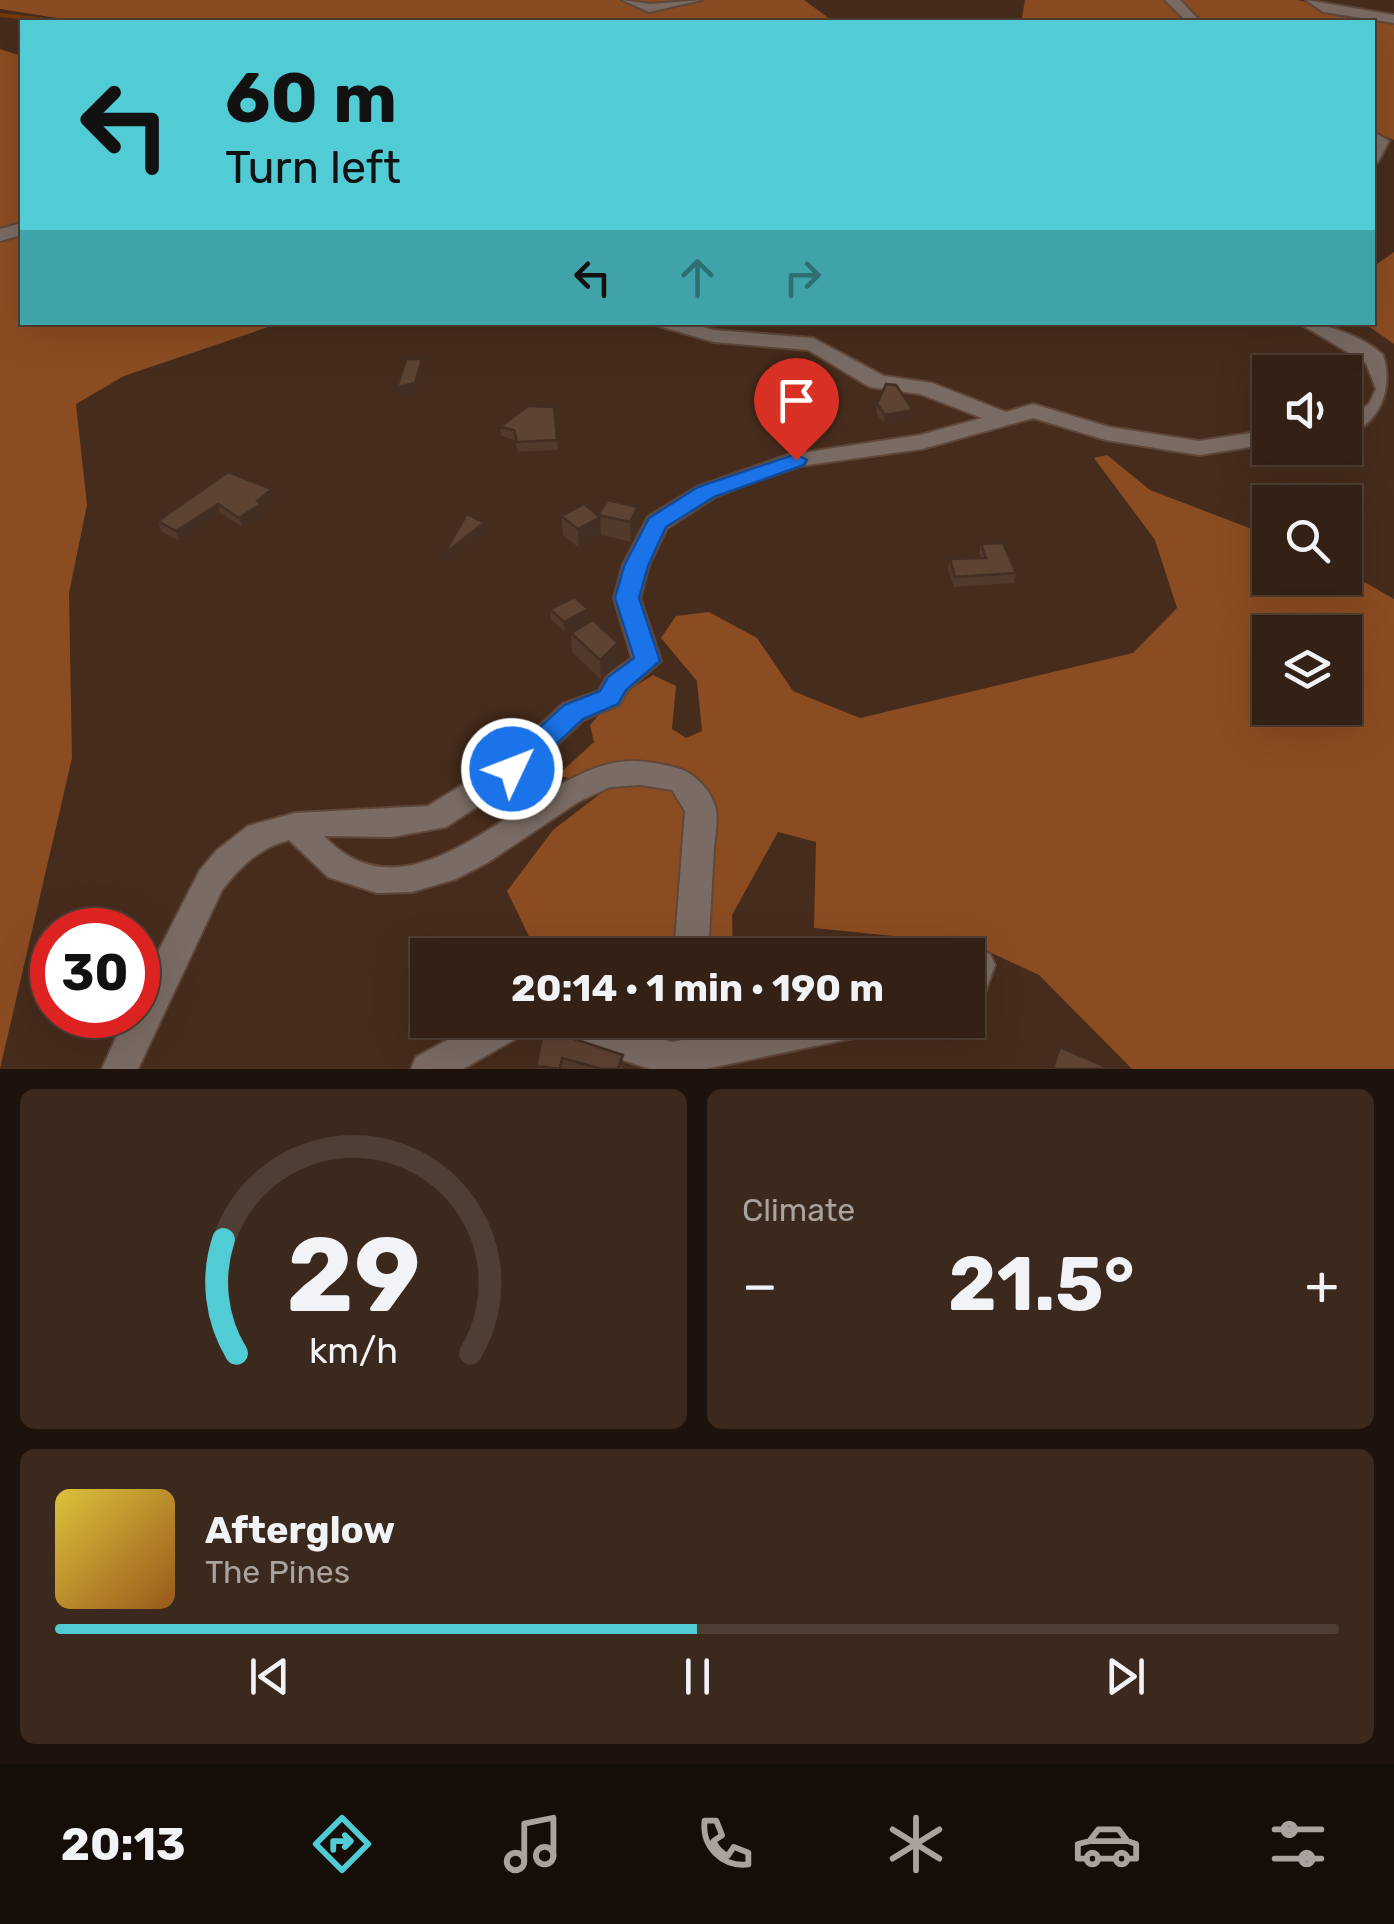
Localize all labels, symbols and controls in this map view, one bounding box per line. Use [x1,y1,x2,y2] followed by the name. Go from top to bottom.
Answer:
[225,57,397,140] text: 60 m
[60,60,190,190] icon: left
[225,141,401,194] text: Turn left
[565,250,620,305] icon: left
[670,250,725,305] icon: ahead
[775,250,830,305] icon: right
[1252,355,1362,725] map controls
[1252,355,1362,465] button: sound
[754,358,839,461] pin
[769,373,824,428] icon: arrive
[1252,485,1362,595] button: search
[1252,615,1362,725] button: layers
[460,717,564,821] position arrow
[30,908,160,1038] speed limit sign: 30
[511,965,884,1011] text: 20:14 · 1 min · 190 m
[742,1191,855,1229] text: Climate
[286,1214,421,1337] text: 29
[948,1240,1135,1329] text: 21.5°
[742,1253,778,1318] text: −
[1305,1253,1339,1318] text: +
[309,1330,398,1372] text: km/h
[205,1507,395,1553] text: Afterglow
[205,1553,350,1591] text: The Pines
[242,1649,297,1704] icon: previous
[670,1649,725,1704] icon: pause
[1098,1649,1153,1704] icon: next
[307,1809,377,1879] icon: directions
[498,1809,568,1879] icon: music
[690,1809,760,1879] icon: phone
[881,1809,951,1879] icon: climate
[1072,1809,1142,1879] icon: car
[1263,1809,1333,1879] icon: filters
[61,1818,186,1871] text: 20:13

